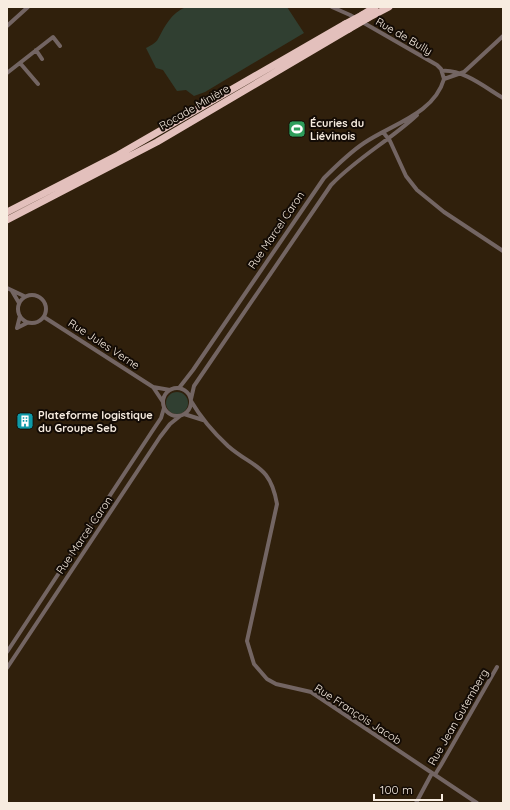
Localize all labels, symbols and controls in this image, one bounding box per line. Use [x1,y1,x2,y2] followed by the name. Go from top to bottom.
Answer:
[373,14,435,58] street label: Rue de Bully
[156,81,232,133] street label: Rocade Minière
[310,116,364,143] place label: Écuries du Liévinois
[287,119,307,139] sports icon: Écuries du Liévinois
[245,188,307,272] street label: Rue Marcel Caron
[66,316,142,372] street label: Rue Jules Verne
[38,408,153,435] place label: Plateforme logistique du Groupe Seb
[15,411,35,431] building icon: Plateforme logistique du Groupe Seb
[53,493,115,577] street label: Rue Marcel Caron
[425,666,491,768] street label: Rue Jean Gutemberg
[312,681,404,748] street label: Rue François Jacob
[374,776,442,802] scale bar
[380,782,413,797] text: 100 m

